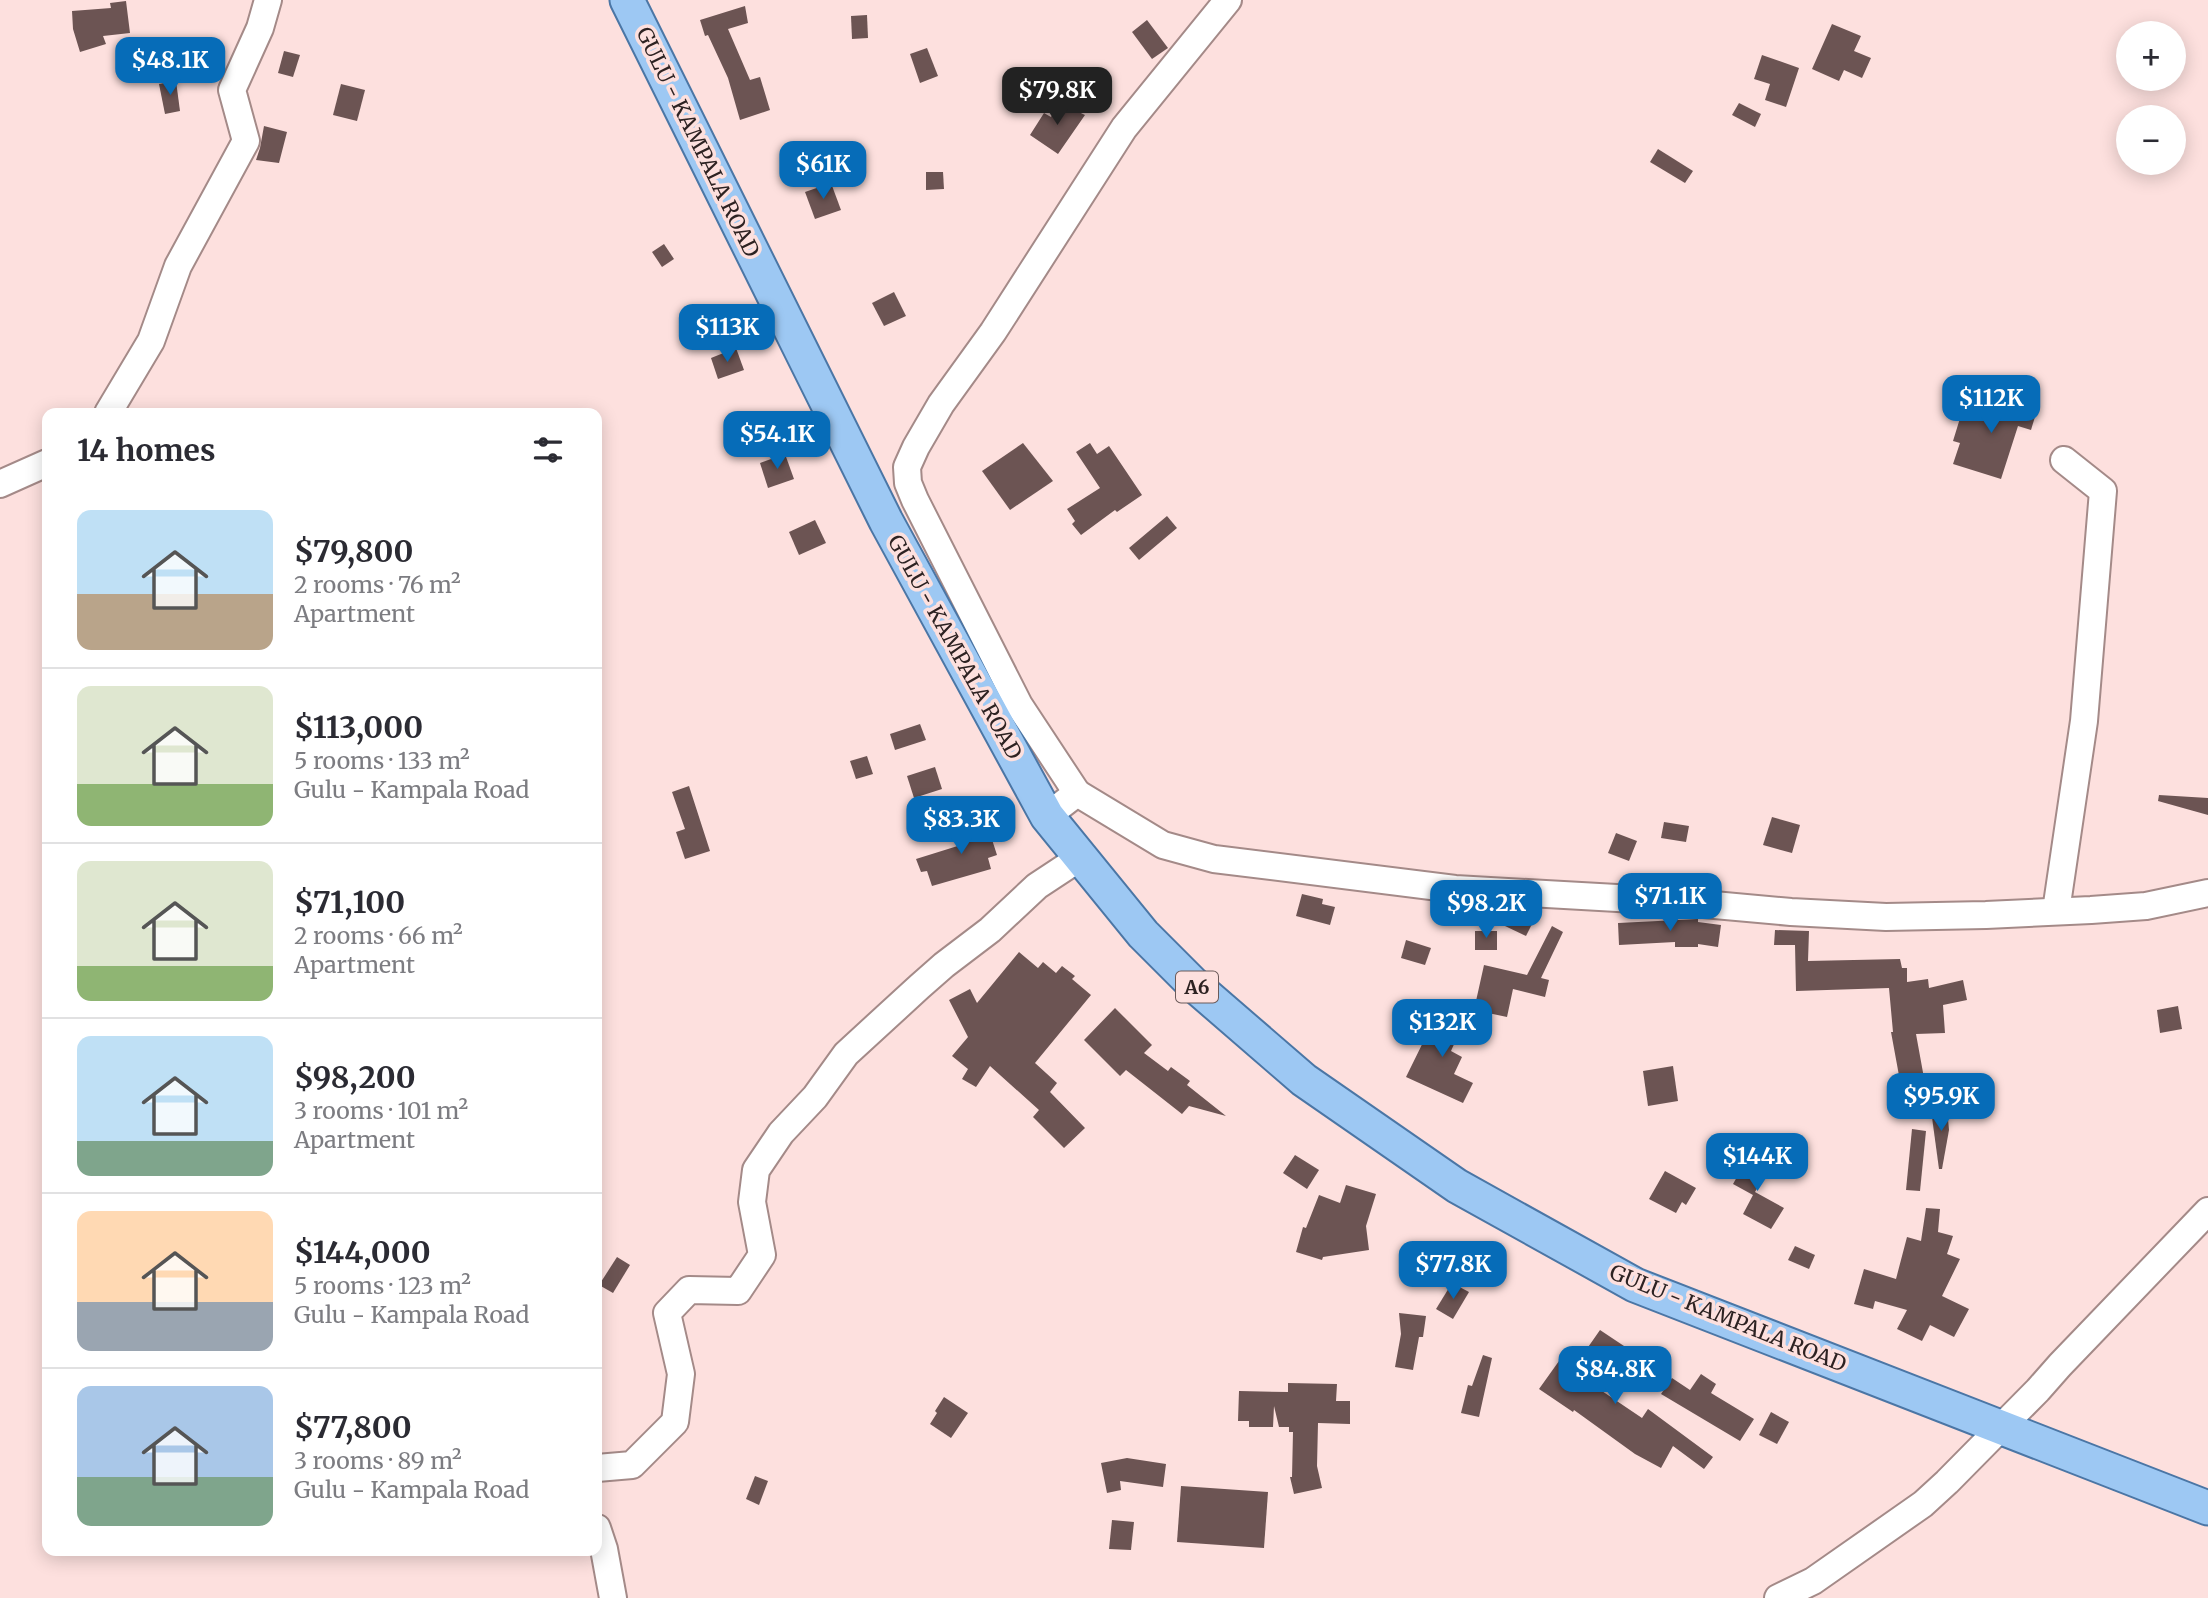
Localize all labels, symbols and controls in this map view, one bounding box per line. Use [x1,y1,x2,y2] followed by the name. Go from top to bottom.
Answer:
[2116,21,2186,175] map controls
[2116,21,2186,91] button: +
[630,23,766,262] street label: GULU - KAMPALA ROAD
[113,38,227,97] pin: $48.1K
[131,45,209,74] text: $48.1K
[1000,68,1114,127] pin: $79.8K
[1018,75,1096,104] text: $79.8K
[2116,105,2186,175] button: −
[782,142,864,201] pin: $61K
[795,149,851,178] text: $61K
[678,304,776,364] pin: $113K
[695,312,759,341] text: $113K
[1942,376,2040,435] pin: $112K
[1958,383,2024,412] text: $112K
[720,412,834,471] pin: $54.1K
[739,419,815,448] text: $54.1K
[77,431,215,469] text: 14 homes
[529,431,567,469] icon: filters
[882,530,1028,764] street label: GULU - KAMPALA ROAD
[294,532,413,570] text: $79,800
[133,538,217,622] icon: home
[294,570,461,599] text: 2 rooms · 76 m²
[294,599,415,628] text: Apartment
[294,708,423,746] text: $113,000
[133,714,217,798] icon: home
[294,746,470,775] text: 5 rooms · 133 m²
[294,775,529,804] text: Gulu - Kampala Road
[904,796,1018,856] pin: $83.3K
[922,804,1000,833] text: $83.3K
[1613,874,1727,933] pin: $71.1K
[1429,880,1543,940] pin: $98.2K
[1634,881,1706,910] text: $71.1K
[294,883,405,921] text: $71,100
[1446,888,1526,917] text: $98.2K
[133,889,217,973] icon: home
[294,921,463,950] text: 2 rooms · 66 m²
[294,950,415,979] text: Apartment
[1176,972,1218,1002] road number: A6
[1393,1000,1491,1059] pin: $132K
[1408,1007,1476,1036] text: $132K
[294,1058,416,1096] text: $98,200
[133,1064,217,1148] icon: home
[1884,1074,1998,1133] pin: $95.9K
[1903,1081,1979,1110] text: $95.9K
[294,1096,468,1125] text: 3 rooms · 101 m²
[294,1125,415,1154] text: Apartment
[1708,1134,1806,1193] pin: $144K
[1722,1141,1792,1170] text: $144K
[294,1233,431,1271] text: $144,000
[133,1239,217,1323] icon: home
[1396,1242,1510,1301] pin: $77.8K
[1415,1249,1491,1278] text: $77.8K
[1606,1258,1850,1378] street label: GULU - KAMPALA ROAD
[294,1271,471,1300] text: 5 rooms · 123 m²
[294,1300,529,1329] text: Gulu - Kampala Road
[1558,1346,1672,1406] pin: $84.8K
[1574,1354,1656,1383] text: $84.8K
[294,1408,412,1446] text: $77,800
[133,1414,217,1498] icon: home
[294,1446,462,1475] text: 3 rooms · 89 m²
[294,1475,529,1504] text: Gulu - Kampala Road

